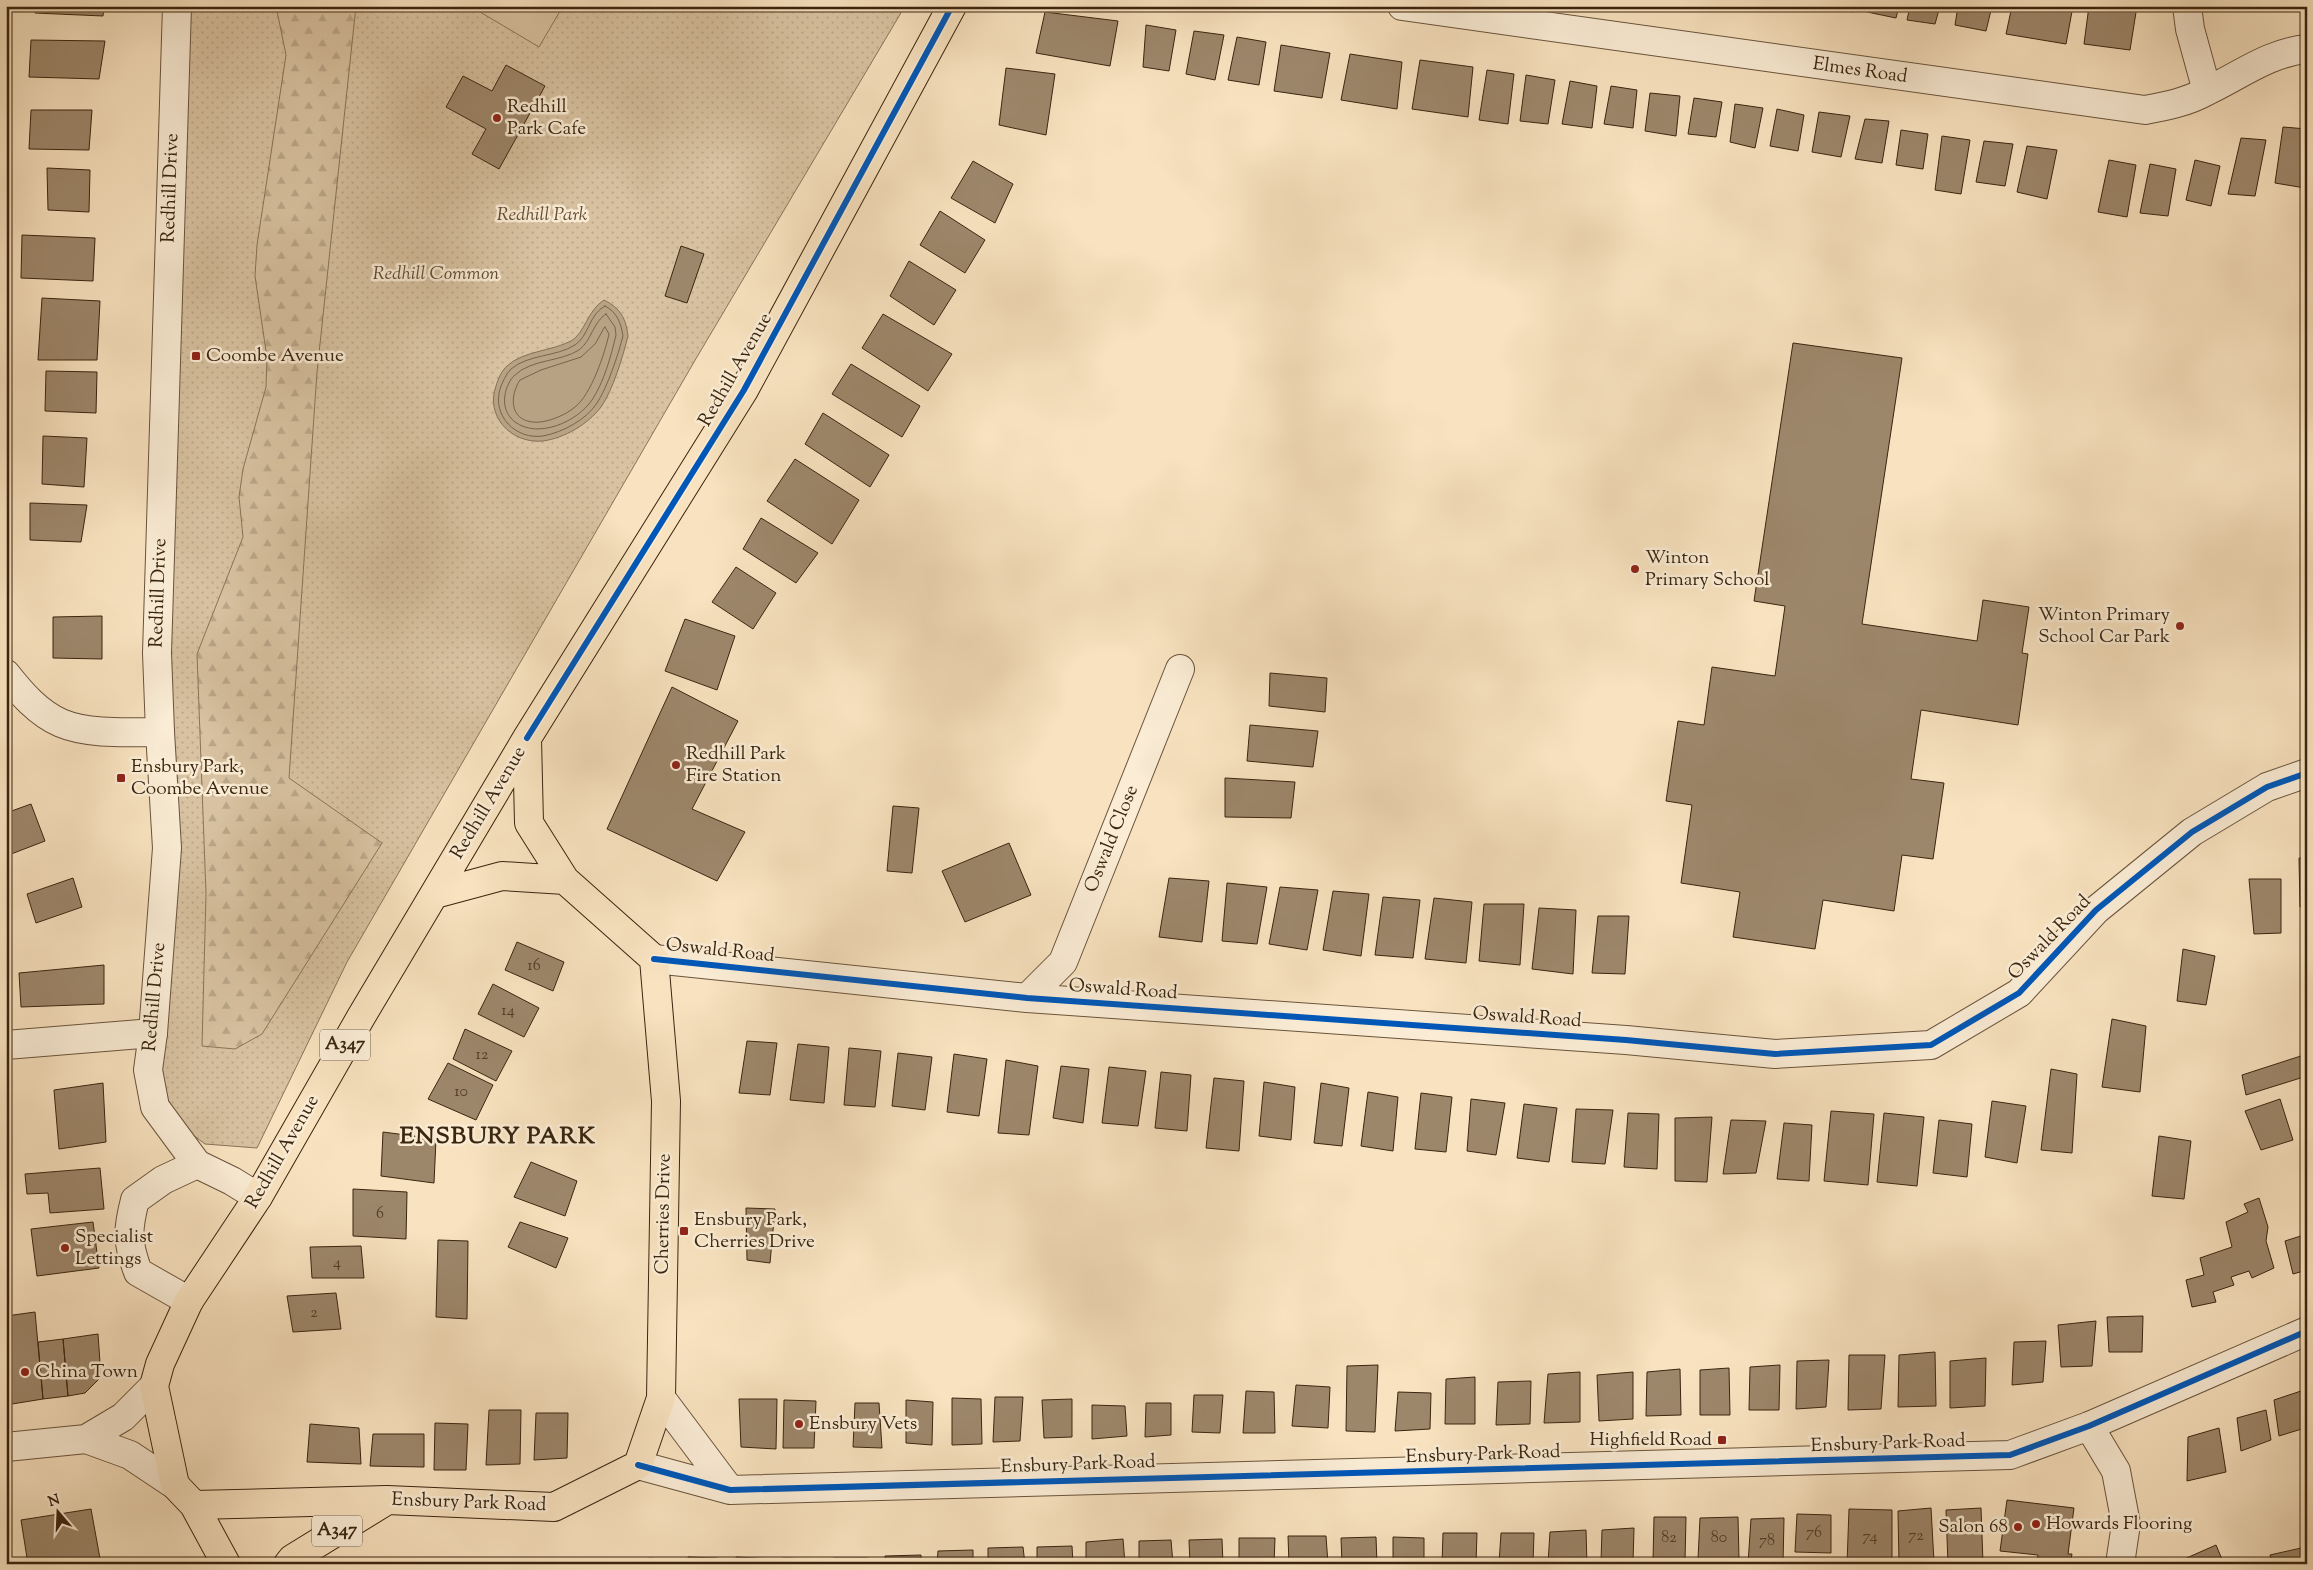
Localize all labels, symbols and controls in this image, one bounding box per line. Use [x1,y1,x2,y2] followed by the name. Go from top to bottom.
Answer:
[1811,51,1909,91] street label: Elmes Road
[507,94,586,143] place label: Redhill Park Cafe
[491,112,503,124] marker: Redhill Park Cafe
[156,133,186,243] street label: Redhill Drive
[497,202,588,229] park label: Redhill Park
[373,261,499,288] park label: Redhill Common
[692,308,780,432] street label: Redhill Avenue
[206,343,344,370] place label: Coombe Avenue
[190,350,202,362] marker: Coombe Avenue
[144,538,174,648] street label: Redhill Drive
[1645,545,1770,594] place label: Winton Primary School
[1629,563,1641,575] marker: Winton Primary School
[2038,602,2171,651] place label: Winton Primary School Car Park
[2174,620,2186,632] marker: Winton Primary School Car Park
[445,741,533,865] street label: Redhill Avenue
[686,741,787,790] place label: Redhill Park Fire Station
[131,754,269,803] place label: Ensbury Park, Coombe Avenue
[670,759,682,771] marker: Redhill Park Fire Station
[115,772,127,784] marker: Ensbury Park, Coombe Avenue
[1078,781,1146,897] street label: Oswald Close
[2002,889,2098,987] street label: Oswald Road
[664,932,776,970] street label: Oswald Road
[137,941,173,1053] street label: Redhill Drive
[527,955,541,978] house number: 16
[1068,973,1179,1007] street label: Oswald Road
[501,1000,515,1023] house number: 14
[1472,1001,1583,1035] street label: Oswald Road
[320,1030,370,1060] road number: A347
[476,1044,489,1067] house number: 12
[454,1081,468,1104] house number: 10
[239,1090,327,1214] street label: Redhill Avenue
[400,1120,596,1154] district label: ENSBURY PARK
[649,1153,679,1275] street label: Cherries Drive
[376,1203,384,1226] house number: 6
[694,1207,815,1256] place label: Ensbury Park, Cherries Drive
[75,1224,154,1273] place label: Specialist Lettings
[678,1225,690,1237] marker: Ensbury Park, Cherries Drive
[59,1242,71,1254] marker: Specialist Lettings
[333,1252,341,1275] house number: 4
[310,1302,318,1325] house number: 2
[35,1359,138,1386] place label: China Town
[19,1366,31,1378] marker: China Town
[809,1411,917,1438] place label: Ensbury Vets
[793,1418,805,1430] marker: Ensbury Vets
[1590,1427,1712,1454] place label: Highfield Road
[1810,1428,1966,1460] street label: Ensbury Park Road
[1716,1434,1728,1446] marker: Highfield Road
[1405,1439,1561,1471] street label: Ensbury Park Road
[1000,1449,1156,1481] street label: Ensbury Park Road
[391,1487,547,1519] street label: Ensbury Park Road
[32,1488,82,1538] north arrow
[46,1490,63,1513] text: N
[2046,1511,2192,1538] place label: Howards Flooring
[1938,1514,2008,1541] place label: Salon 68
[312,1515,362,1546] road number: A347
[2030,1518,2042,1530] marker: Howards Flooring
[2012,1521,2024,1533] marker: Salon 68
[1806,1522,1822,1545] house number: 76
[1908,1525,1924,1548] house number: 72
[1863,1526,1878,1549] house number: 74
[1661,1527,1677,1550] house number: 82
[1711,1527,1727,1550] house number: 80
[1759,1530,1775,1553] house number: 78

